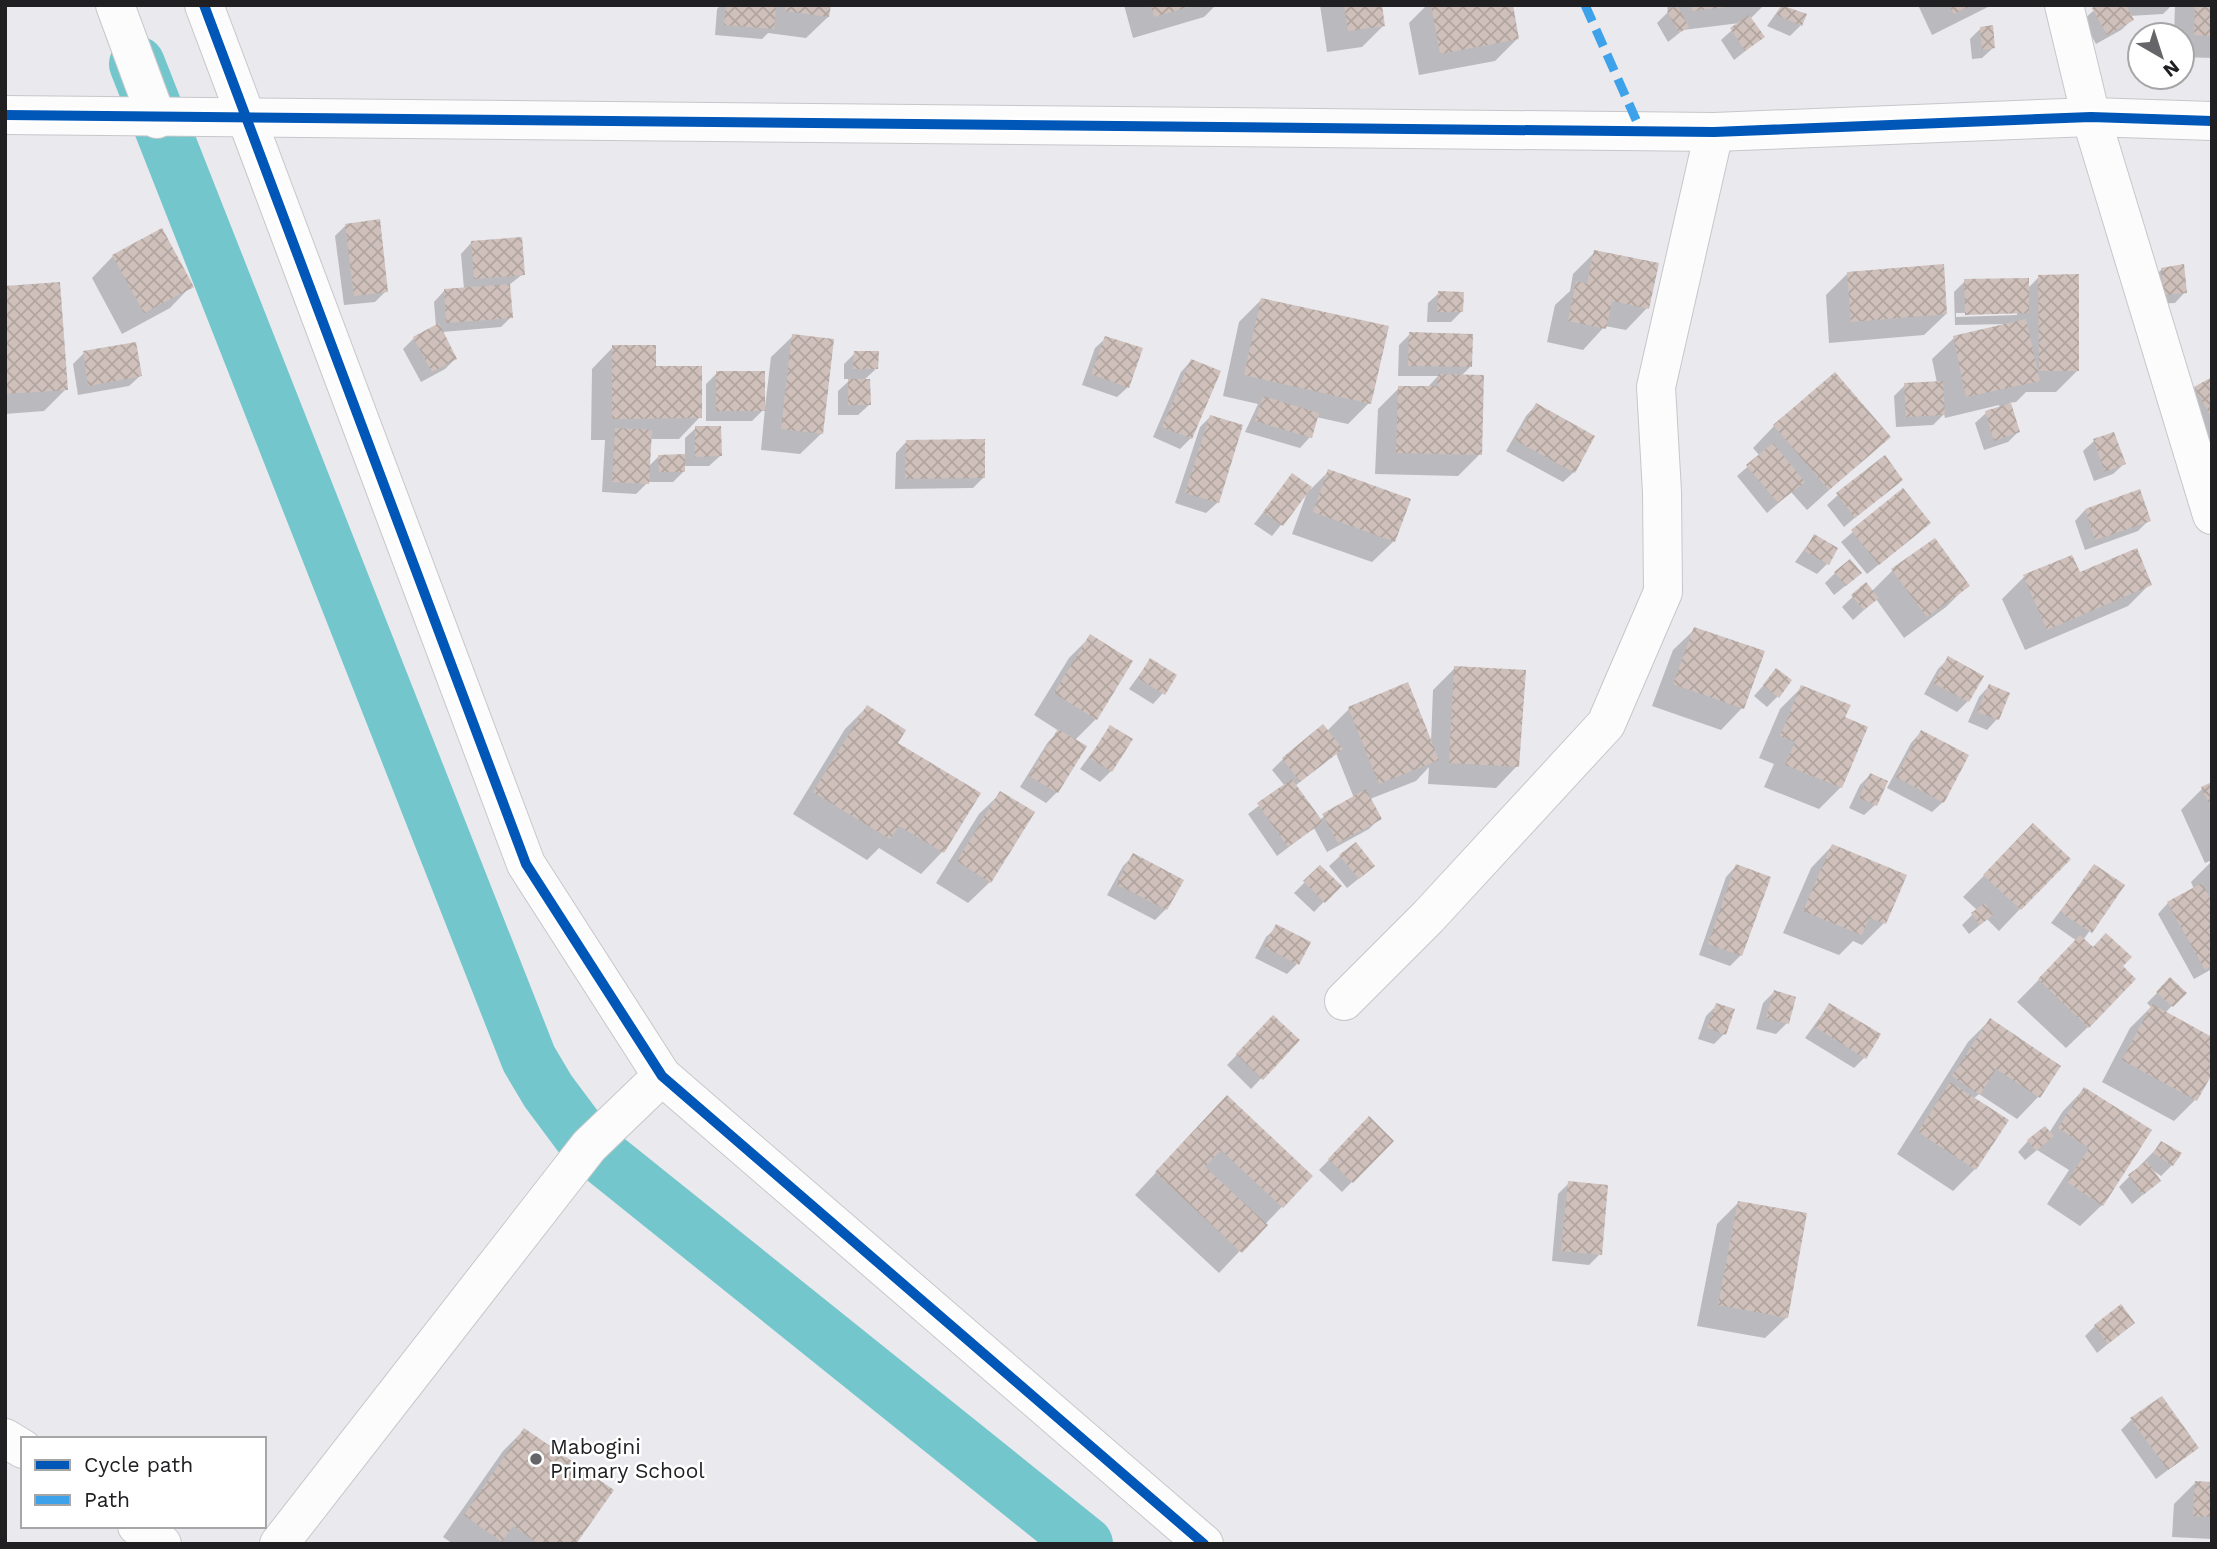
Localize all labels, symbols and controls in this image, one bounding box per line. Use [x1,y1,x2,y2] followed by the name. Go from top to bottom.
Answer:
[2126,21,2196,91] north arrow
[2159,55,2184,82] text: N
[550,1434,705,1483] place label: Mabogini Primary School
[21,1437,266,1528] legend
[528,1451,544,1467] marker: Mabogini Primary School
[84,1452,193,1477] text: Cycle path
[84,1487,130,1512] text: Path

